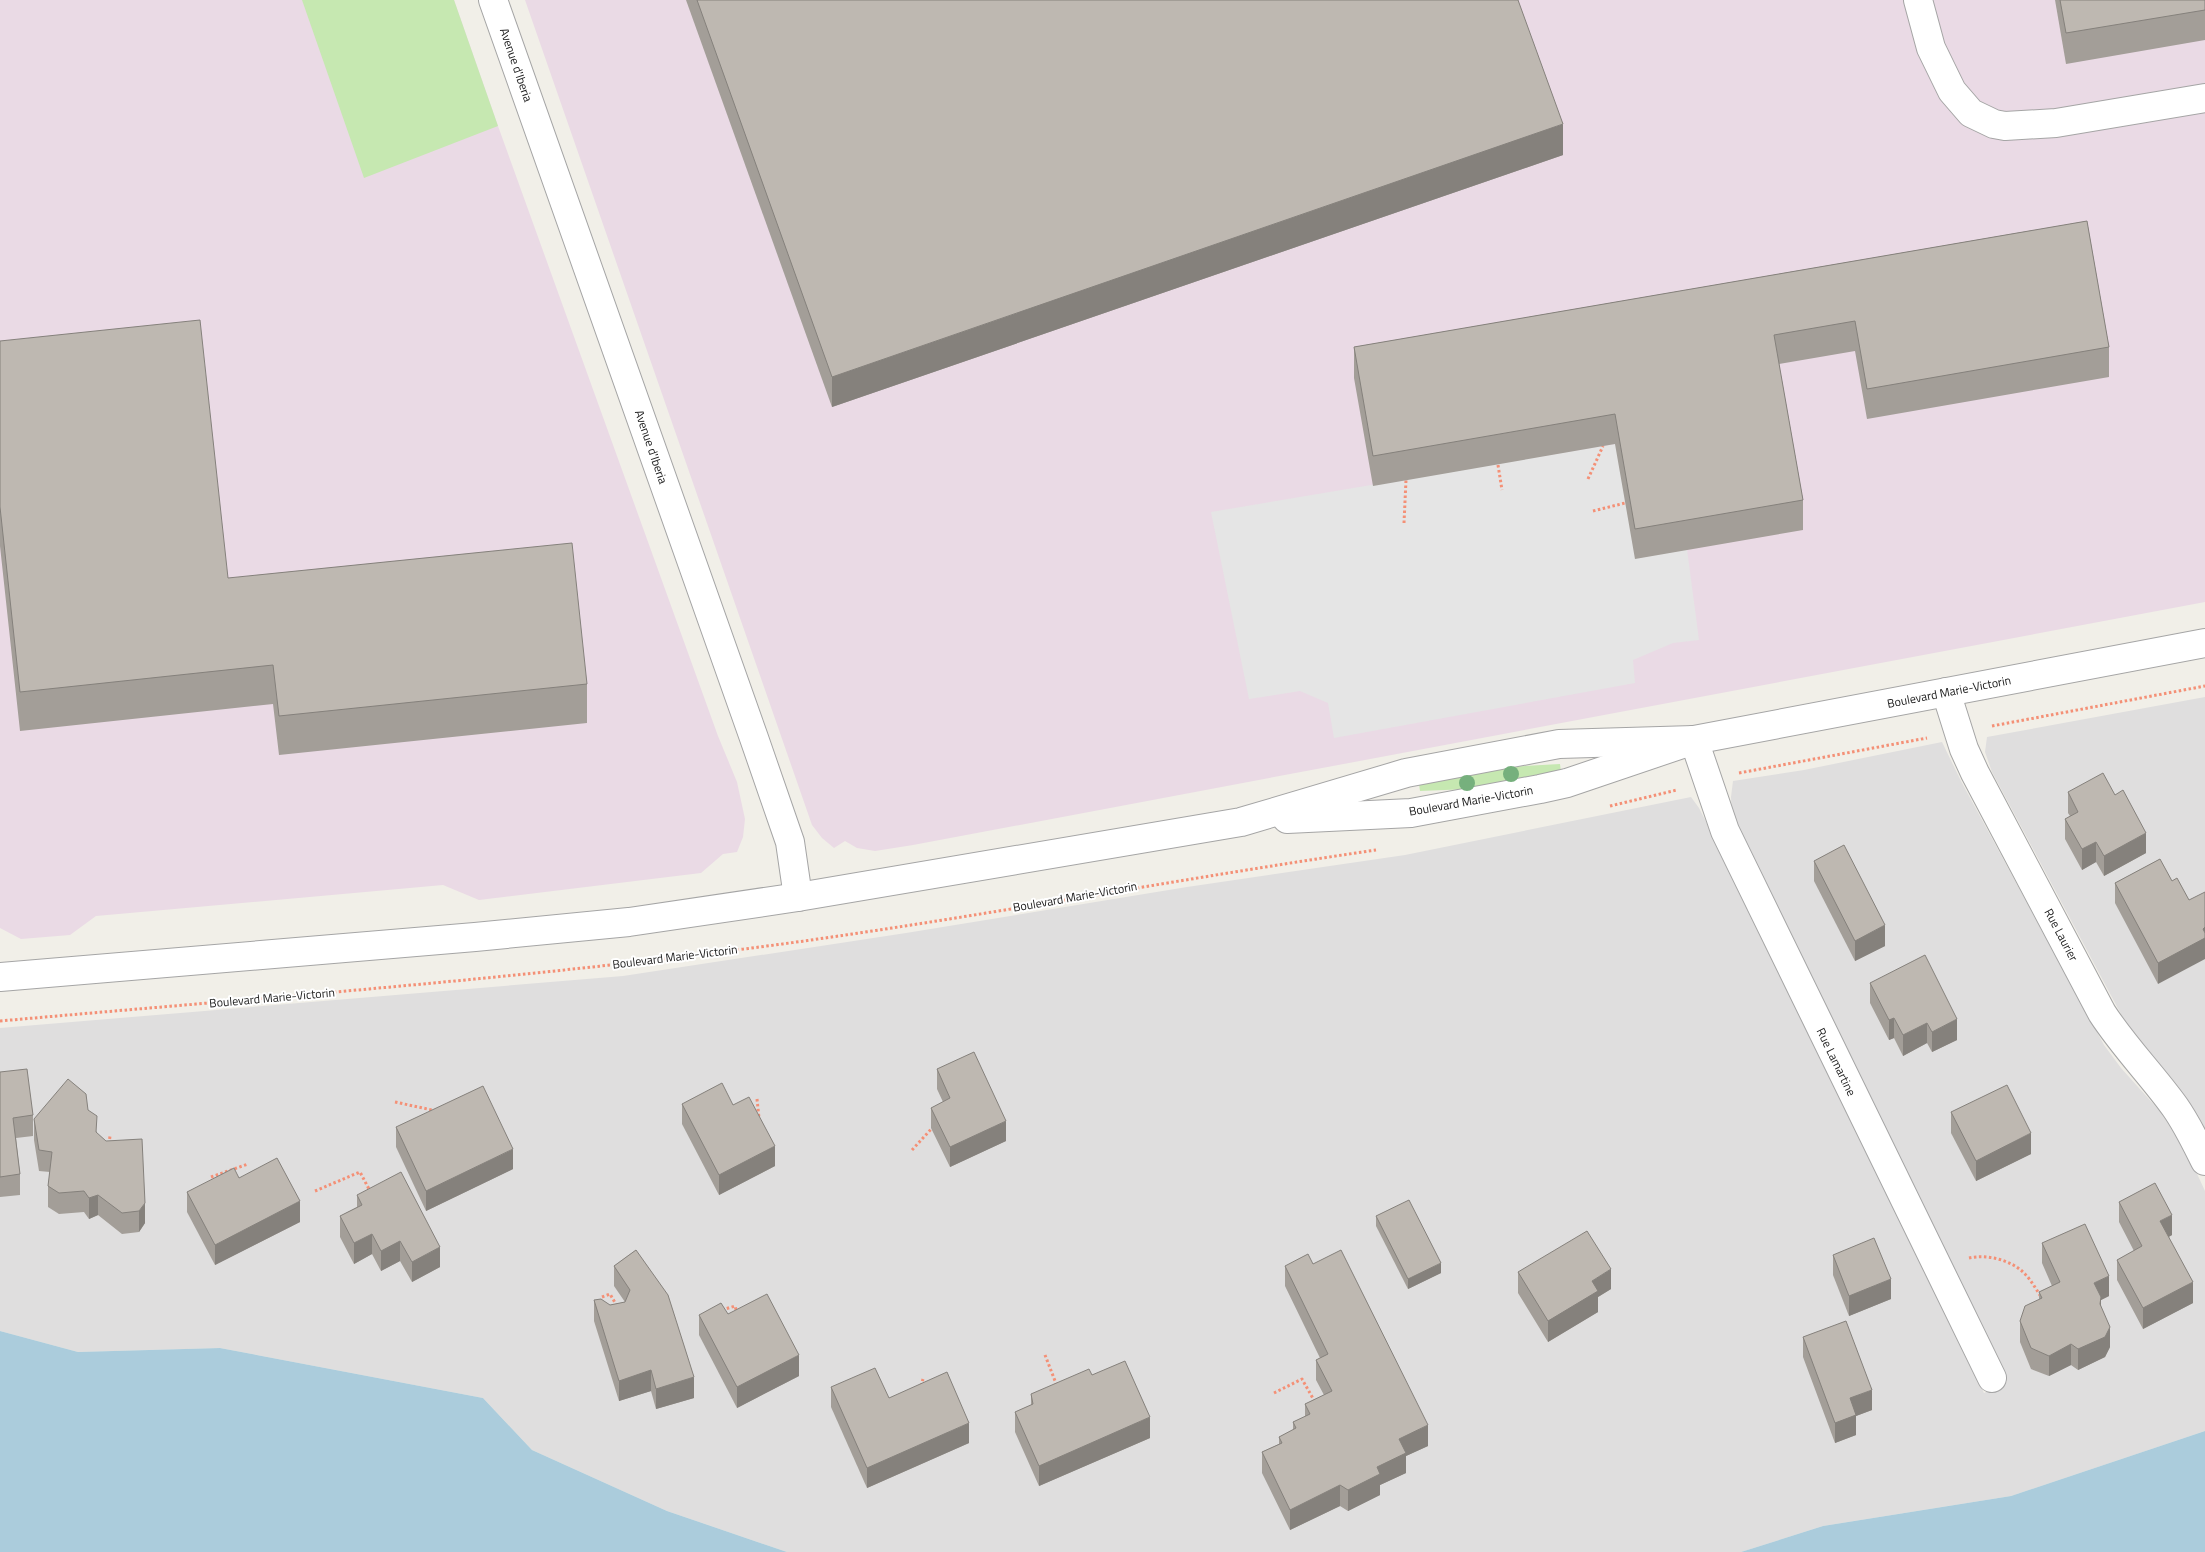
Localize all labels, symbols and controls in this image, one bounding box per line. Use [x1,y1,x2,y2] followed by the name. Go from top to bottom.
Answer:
[495,25,538,104] street label: Avenue d'Iberia
[630,407,673,486] street label: Avenue d'Iberia
[1885,670,2013,713] street label: Boulevard Marie-Victorin
[1407,780,1535,821] street label: Boulevard Marie-Victorin
[1011,876,1139,917] street label: Boulevard Marie-Victorin
[2040,905,2083,965] street label: Rue Laurier
[611,939,739,974] street label: Boulevard Marie-Victorin
[208,983,336,1012] street label: Boulevard Marie-Victorin
[1812,1024,1861,1099] street label: Rue Lamartine

